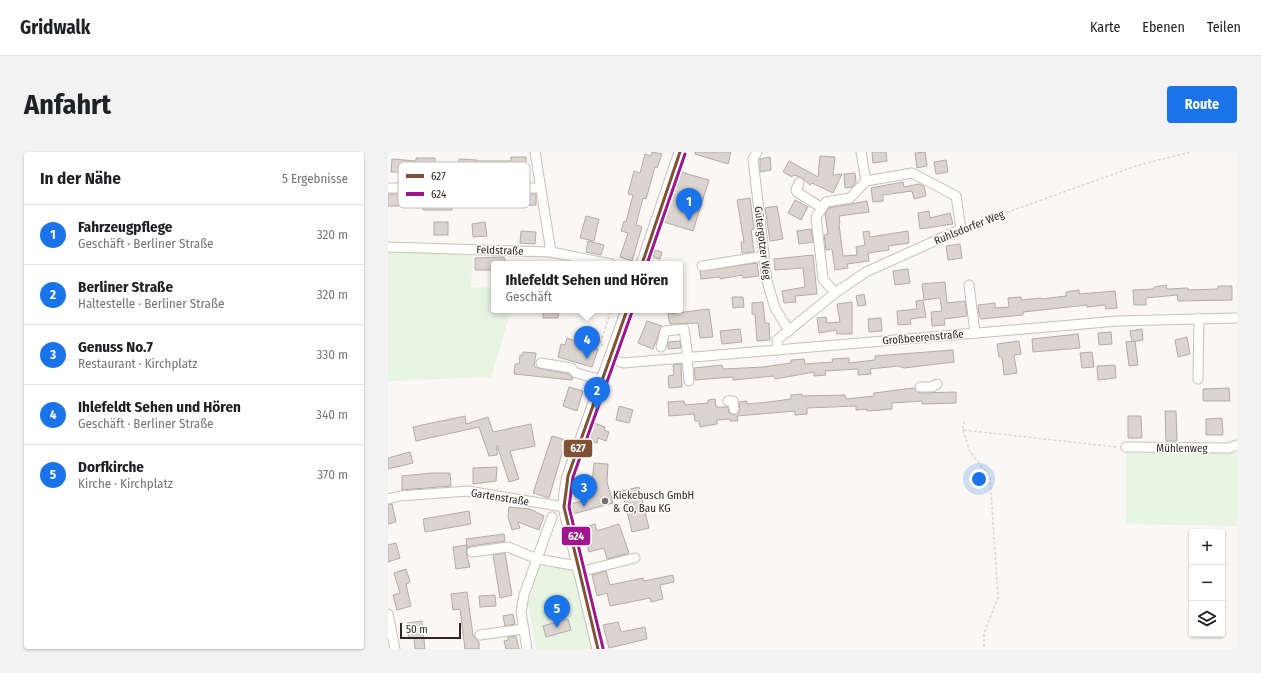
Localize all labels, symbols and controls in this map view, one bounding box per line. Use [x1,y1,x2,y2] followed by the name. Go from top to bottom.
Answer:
[20,16,90,39] text: Gridwalk
[1090,19,1120,36] text: Karte
[1142,19,1185,36] text: Ebenen
[1207,19,1241,36] text: Teilen
[1167,86,1237,123] button: Route
[24,88,111,121] text: Anfahrt
[398,162,530,208] legend
[40,168,121,189] text: In der Nähe
[431,170,446,183] text: 627
[282,171,348,186] text: 5 Ergebnisse
[431,188,447,201] text: 624
[676,188,702,221] pin: 1
[752,206,774,281] street label: Gütergotzer Weg
[932,207,1007,247] street label: Ruhlsdorfer Weg
[78,218,172,236] text: Fahrzeugpflege
[50,227,56,242] text: 1
[317,227,348,242] text: 320 m
[78,236,214,251] text: Geschäft · Berliner Straße
[476,243,524,258] street label: Feldstraße
[491,261,683,313] popup
[506,271,668,289] text: Ihlefeldt Sehen und Hören
[78,278,173,296] text: Berliner Straße
[50,287,56,302] text: 2
[317,287,348,302] text: 320 m
[506,289,552,304] text: Geschäft
[78,296,224,311] text: Haltestelle · Berliner Straße
[574,326,600,359] pin: 4
[882,327,964,348] street label: Großbeerenstraße
[78,338,153,356] text: Genuss No.7
[50,347,56,362] text: 3
[316,347,348,362] text: 330 m
[78,356,197,371] text: Restaurant · Kirchplatz
[584,377,610,410] pin: 2
[78,398,241,416] text: Ihlefeldt Sehen und Hören
[50,407,56,422] text: 4
[316,407,348,422] text: 340 m
[78,416,214,431] text: Geschäft · Berliner Straße
[563,439,593,458] line badge: 627
[570,442,586,455] text: 627
[1156,442,1208,455] street label: Mühlenweg
[78,458,144,476] text: Dorfkirche
[50,467,56,482] text: 5
[317,467,348,482] text: 370 m
[969,469,989,489] your location
[571,474,597,507] pin: 3
[78,476,173,491] text: Kirche · Kirchplatz
[470,486,530,509] street label: Gartenstraße
[613,489,694,515] place label: Kiekebusch GmbH & Co, Bau KG
[600,496,610,506] marker: Kiekebusch GmbH & Co, Bau KG
[561,526,591,546] line badge: 624
[1189,529,1225,637] map controls
[1189,529,1225,565] button: +
[568,530,584,543] text: 624
[1189,565,1225,601] button: −
[544,595,570,628] pin: 5
[1189,601,1225,637] button: layers
[400,621,461,640] scale bar
[406,623,428,636] text: 50 m

